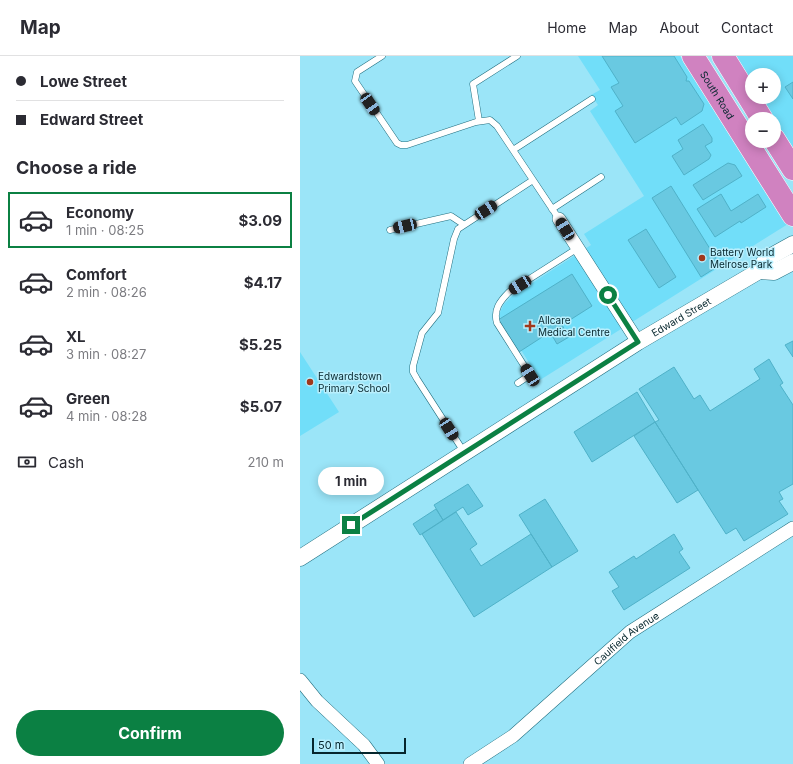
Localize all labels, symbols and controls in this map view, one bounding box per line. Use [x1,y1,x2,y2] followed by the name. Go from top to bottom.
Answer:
[20,16,61,39] text: Map
[547,19,586,36] text: Home
[608,19,638,36] text: Map
[660,19,699,36] text: About
[721,19,773,36] text: Contact
[745,68,781,148] map controls
[745,68,781,104] button: +
[698,69,737,121] street label: South Road
[40,72,127,91] text: Lowe Street
[358,91,382,117] car
[40,110,143,129] text: Edward Street
[745,112,781,148] button: −
[16,157,137,178] text: Choose a ride
[473,198,499,222] car
[18,202,54,238] icon: car
[66,203,134,222] text: Economy
[238,211,282,230] text: $3.09
[554,216,576,242] car
[392,217,418,235] car
[66,222,144,238] text: 1 min · 08:25
[710,246,774,270] place label: Battery World Melrose Park
[697,253,707,263] marker: Battery World Melrose Park
[18,264,54,300] icon: car
[66,265,127,284] text: Comfort
[244,273,282,292] text: $4.17
[507,274,533,296] car
[66,284,147,300] text: 2 min · 08:26
[599,286,617,304] route start
[649,294,713,339] street label: Edward Street
[538,314,610,338] place label: Allcare Medical Centre
[525,321,535,331] marker: Allcare Medical Centre
[18,326,54,362] icon: car
[66,327,86,346] text: XL
[239,335,282,354] text: $5.25
[66,346,146,362] text: 3 min · 08:27
[518,362,542,388] car
[318,370,390,394] place label: Edwardstown Primary School
[305,377,315,387] marker: Edwardstown Primary School
[18,388,54,424] icon: car
[66,389,110,408] text: Green
[240,397,282,416] text: $5.07
[66,408,147,424] text: 4 min · 08:28
[437,416,461,442] car
[16,451,38,473] icon: cash
[48,453,84,472] text: Cash
[248,454,284,470] text: 210 m
[318,467,384,495] callout: 1 min
[335,473,367,489] text: 1 min
[342,516,360,534] route end
[591,609,661,668] street label: Caulfield Avenue
[16,710,284,756] button: Confirm
[312,736,406,755] scale bar
[318,738,344,752] text: 50 m

